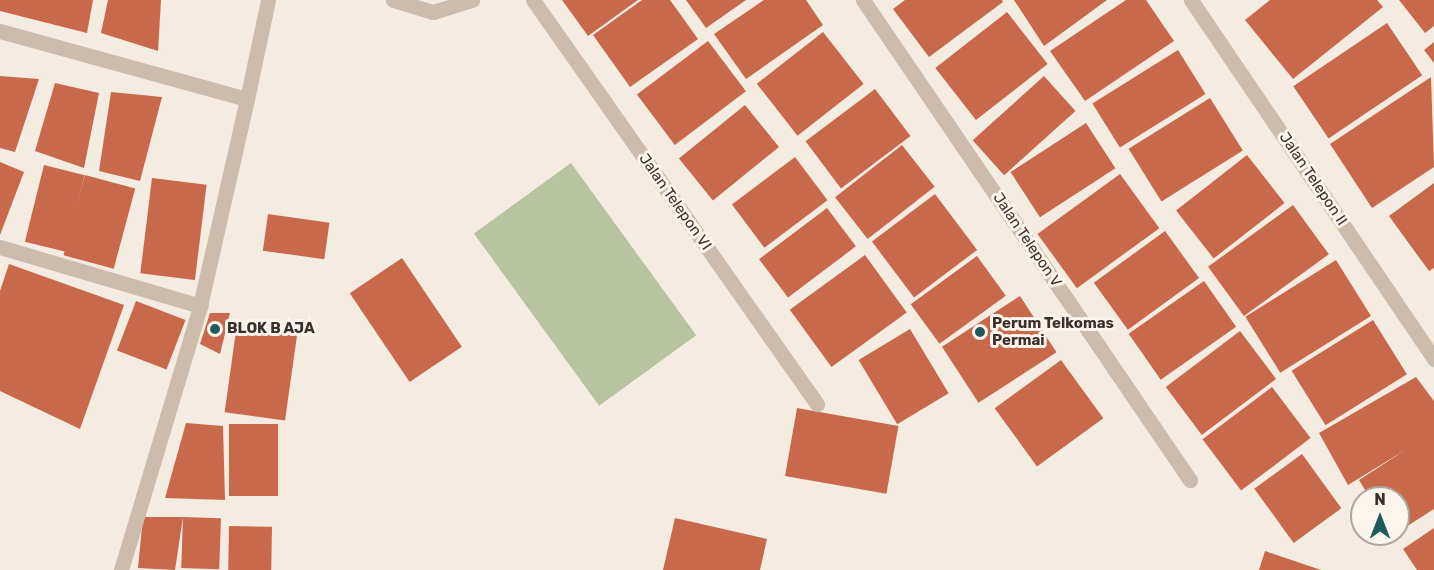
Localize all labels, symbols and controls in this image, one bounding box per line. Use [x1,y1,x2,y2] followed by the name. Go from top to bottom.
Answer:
[1275,129,1351,229] street label: Jalan Telepon II
[635,150,715,254] street label: Jalan Telepon VI
[989,189,1065,291] street label: Jalan Telepon V
[992,314,1114,349] place label: Perum Telkomas Permai
[227,320,315,338] place label: BLOK B AJA
[208,322,222,336] marker: BLOK B AJA
[973,325,987,339] marker: Perum Telkomas Permai
[1350,486,1410,546] north arrow
[1374,490,1386,509] text: N

